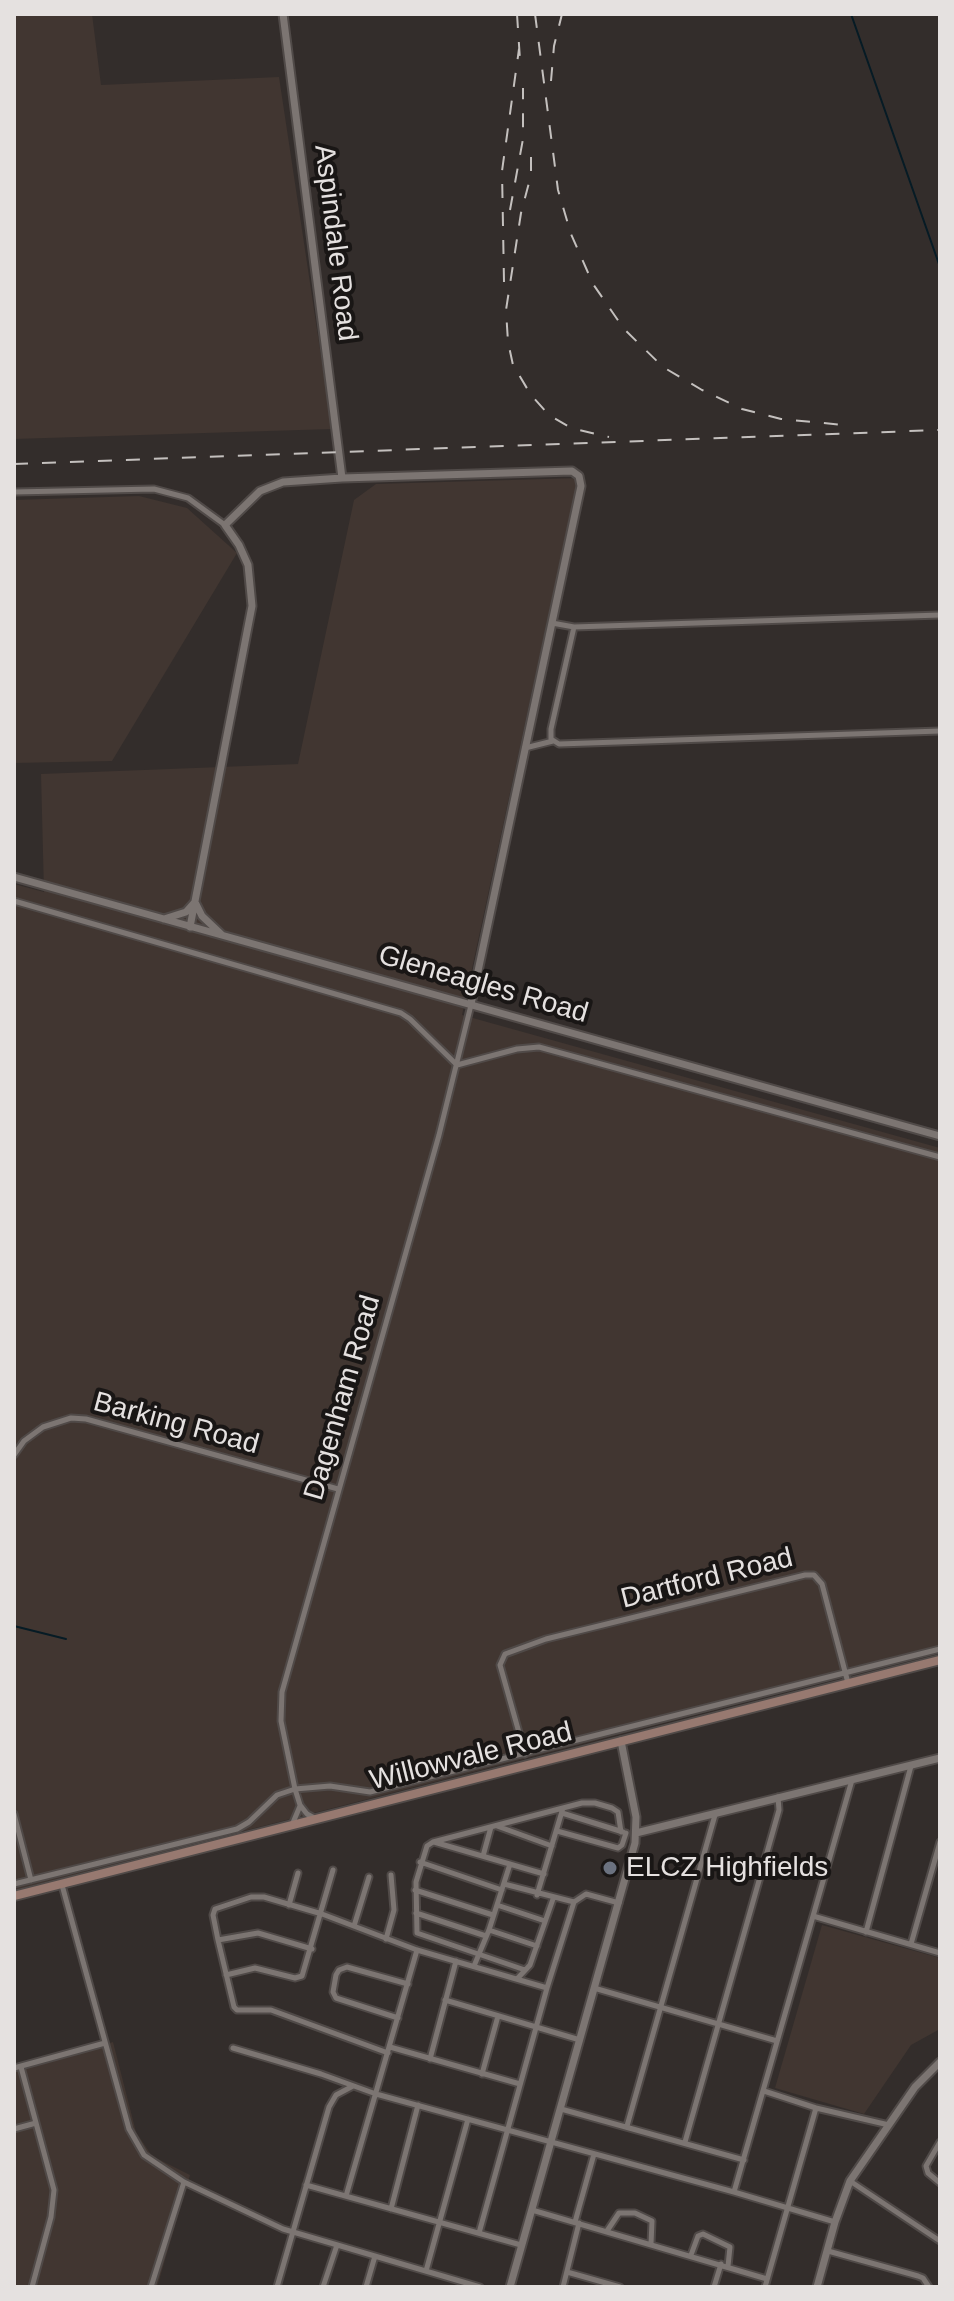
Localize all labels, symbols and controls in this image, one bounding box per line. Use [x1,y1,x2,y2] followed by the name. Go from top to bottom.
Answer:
[306,143,364,343] street label: Aspindale Road
[374,939,592,1031] street label: Gleneagles Road
[298,1292,388,1504] street label: Dagenham Road
[90,1386,262,1462] street label: Barking Road
[618,1541,796,1617] street label: Dartford Road
[367,1716,575,1798] street label: Willowvale Road
[626,1851,828,1885] place label: ELCZ Highfields
[601,1859,619,1877] marker: ELCZ Highfields

